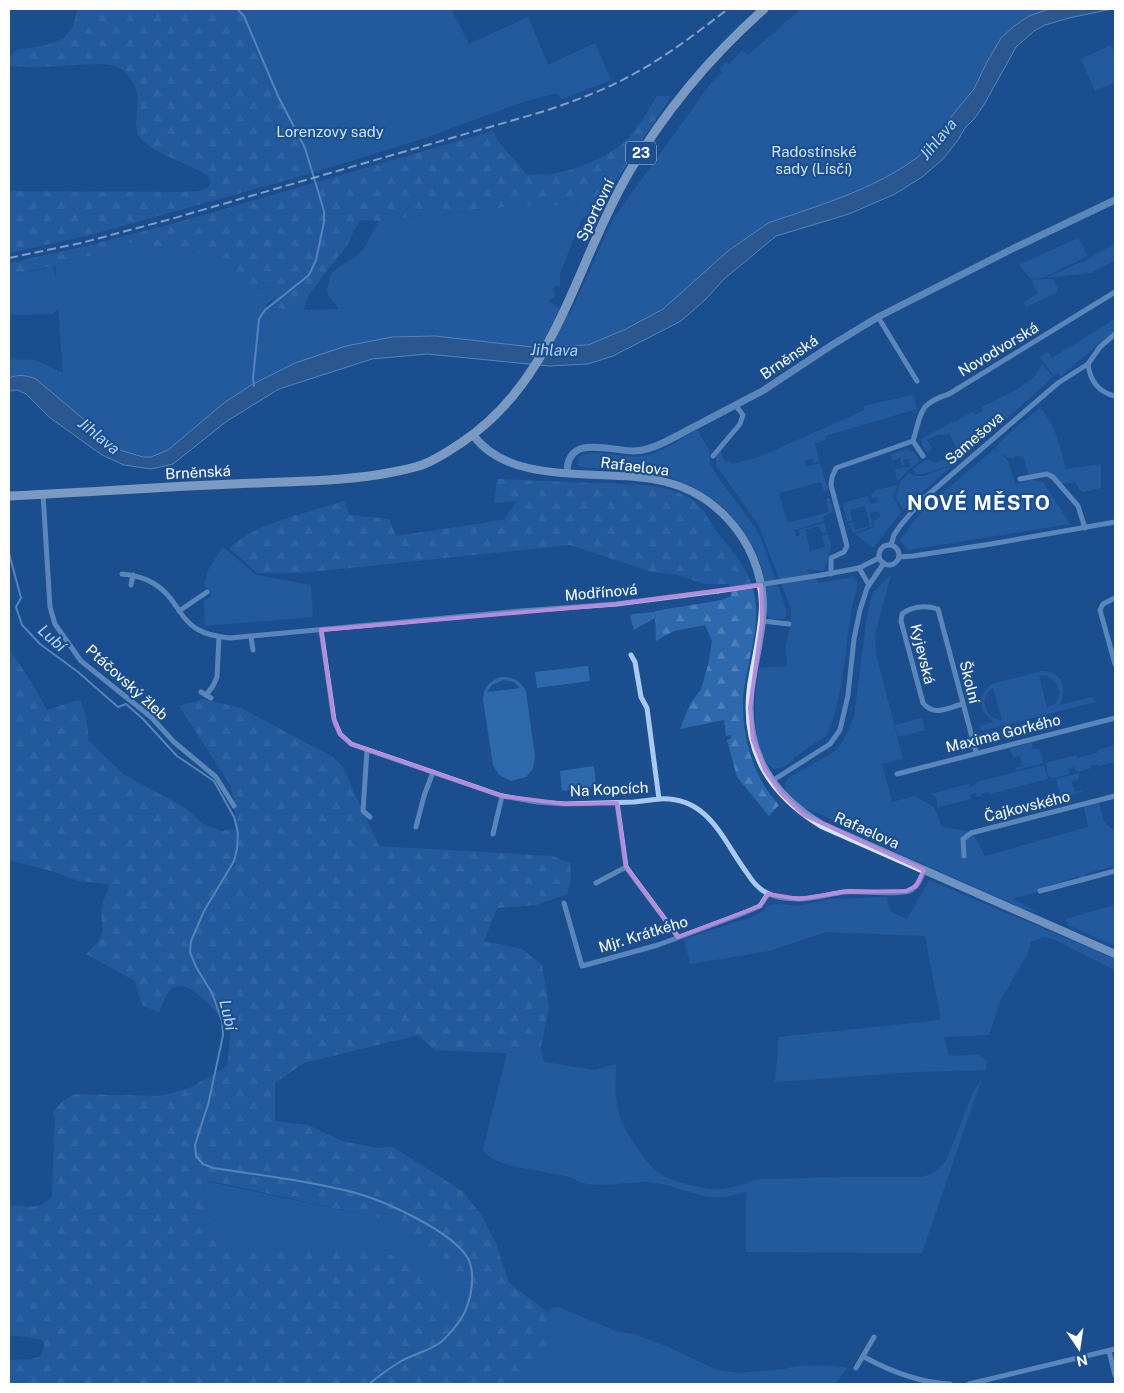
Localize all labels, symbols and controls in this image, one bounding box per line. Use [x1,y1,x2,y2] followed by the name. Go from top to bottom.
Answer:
[915,114,961,164] water label: Jihlava
[276,123,384,140] park label: Lorenzovy sady
[626,142,656,164] road number: 23
[771,143,857,177] park label: Radostínské sady (Lísčí)
[573,176,617,244] street label: Sportovní
[955,318,1041,380] street label: Novodvorská
[757,332,821,382] street label: Brněnská
[530,340,578,360] water label: Jihlava
[942,408,1006,468] street label: Samešova
[74,413,124,459] water label: Jihlava
[600,453,670,479] street label: Rafaelova
[165,462,231,482] street label: Brněnská
[907,490,1051,515] district label: NOVÉ MĚSTO
[564,580,638,604] street label: Modřínová
[34,620,71,657] water label: Lubí
[907,622,939,686] street label: Kyjevská
[83,641,171,723] street label: Ptáčovský žleb
[957,659,984,705] street label: Školní
[944,711,1062,755] street label: Maxima Gorkého
[569,778,649,800] street label: Na Kopcích
[982,787,1072,825] street label: Čajkovského
[832,808,902,852] street label: Rafaelova
[596,912,690,956] street label: Mjr. Krátkého
[215,998,241,1034] water label: Lubí
[1054,1323,1104,1373] north arrow
[1075,1352,1089,1370] text: N

